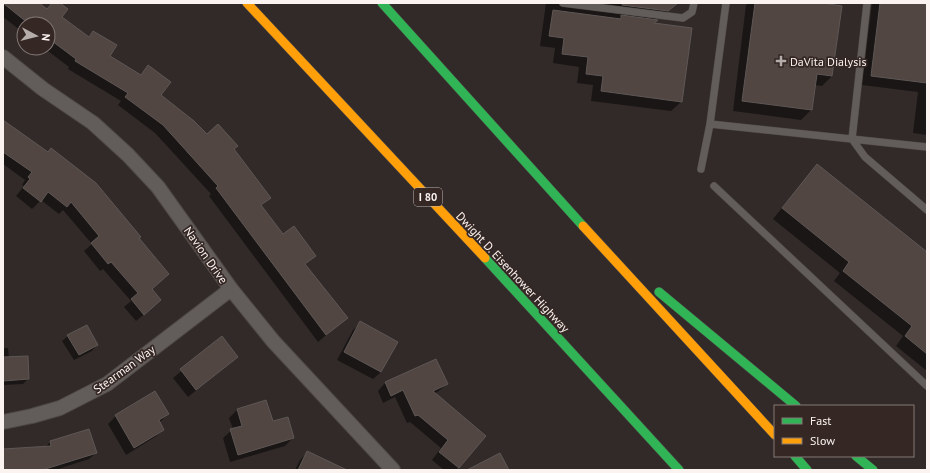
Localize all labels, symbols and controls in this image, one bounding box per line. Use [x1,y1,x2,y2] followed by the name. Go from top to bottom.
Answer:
[16,16,56,56] north arrow
[39,33,53,42] text: N
[790,54,867,69] place label: DaVita Dialysis
[775,55,787,67] marker: DaVita Dialysis
[414,188,442,206] road number: I 80
[453,209,573,336] street label: Dwight D. Eisenhower Highway
[181,224,231,286] street label: Navion Drive
[90,341,158,396] street label: Stearman Way
[774,405,914,457] legend
[810,413,831,428] text: Fast
[810,433,835,448] text: Slow

